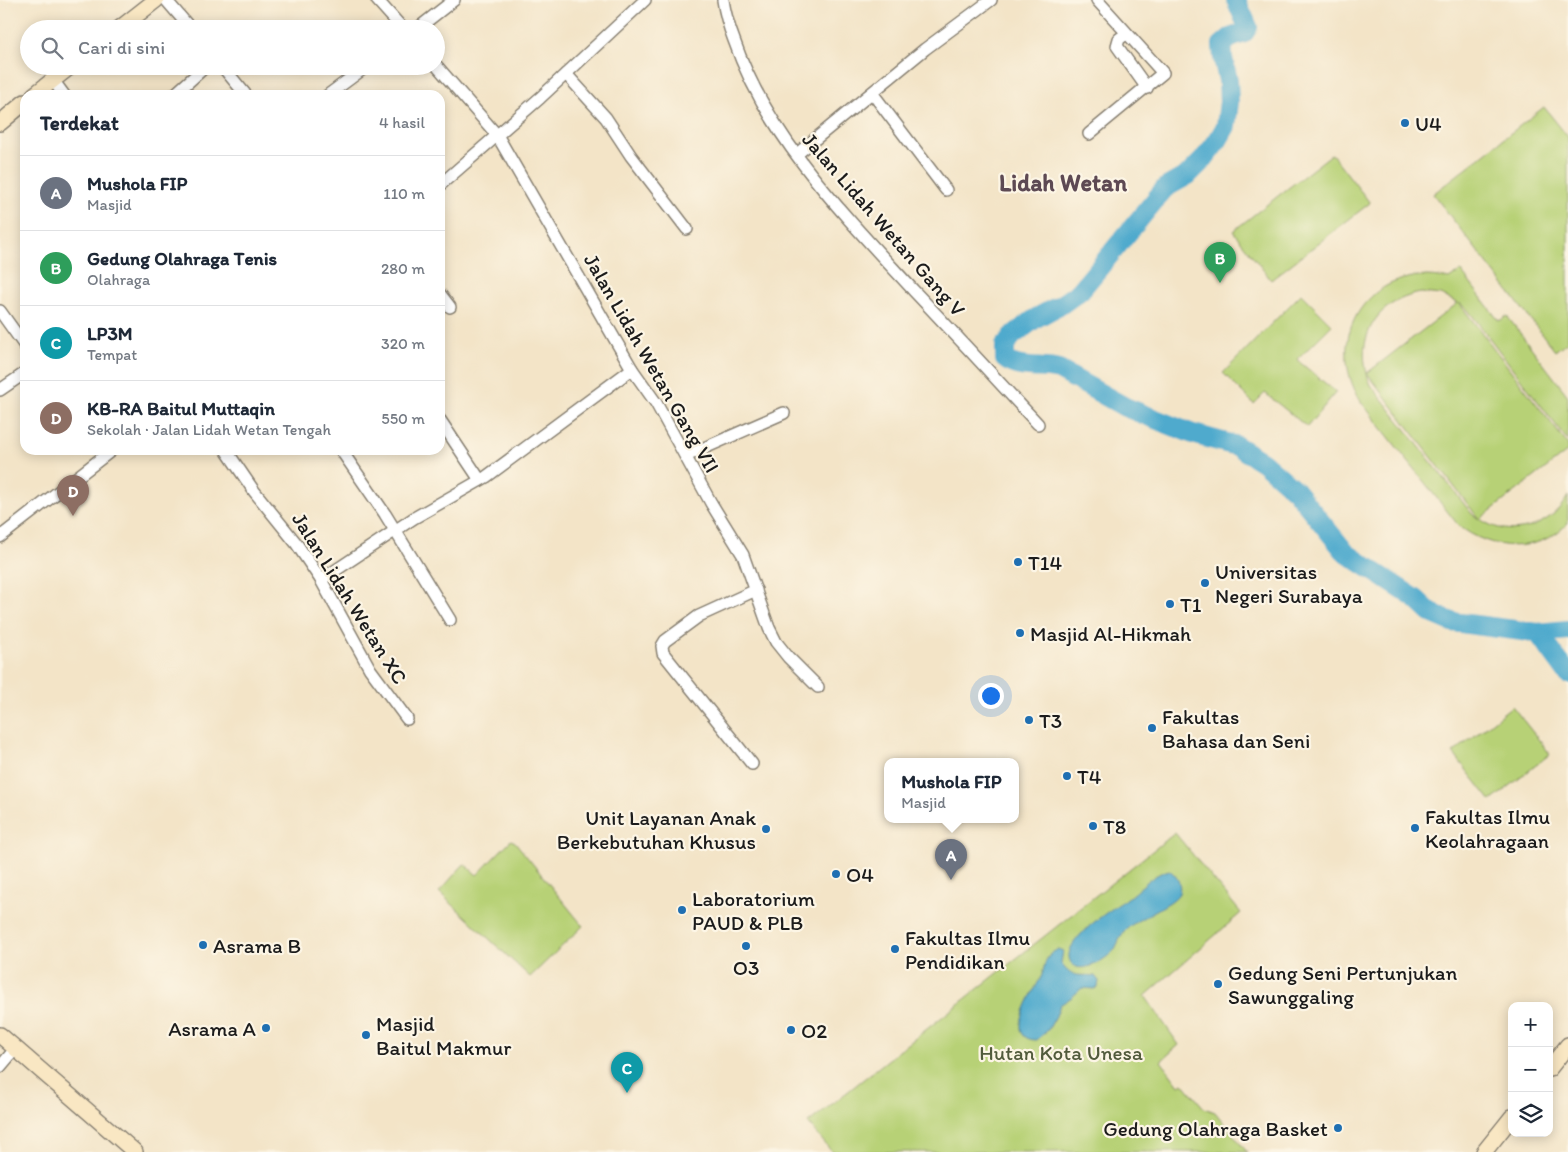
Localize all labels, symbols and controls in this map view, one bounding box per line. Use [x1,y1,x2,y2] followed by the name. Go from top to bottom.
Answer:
[20,20,445,75] search box
[38,34,66,62] icon: search
[78,36,165,59] text: Cari di sini
[40,110,119,135] text: Terdekat
[1415,111,1442,136] place label: U4
[379,113,425,132] text: 4 hasil
[1399,117,1411,129] marker: U4
[797,127,971,322] street label: Jalan Lidah Wetan Gang V
[999,168,1128,197] district label: Lidah Wetan
[87,172,187,195] text: Mushola FIP
[51,184,61,203] text: A
[383,184,425,203] text: 110 m
[87,195,132,214] text: Masjid
[1204,242,1236,283] pin: B
[87,247,277,270] text: Gedung Olahraga Tenis
[579,249,725,477] street label: Jalan Lidah Wetan Gang VII
[51,259,61,278] text: B
[381,259,425,278] text: 280 m
[87,270,150,289] text: Olahraga
[87,322,133,345] text: LP3M
[51,334,61,353] text: C
[381,334,425,353] text: 320 m
[87,345,137,364] text: Tempat
[87,397,275,420] text: KB-RA Baitul Muttaqin
[51,409,61,428] text: D
[381,409,425,428] text: 550 m
[87,420,331,439] text: Sekolah · Jalan Lidah Wetan Tengah
[57,475,89,516] pin: D
[287,508,413,688] street label: Jalan Lidah Wetan XC
[1028,550,1063,575] place label: T14
[1012,556,1024,568] marker: T14
[1215,559,1363,608] place label: Universitas Negeri Surabaya
[1199,577,1211,589] marker: Universitas Negeri Surabaya
[1180,592,1202,617] place label: T1
[1164,598,1176,610] marker: T1
[1030,621,1192,646] place label: Masjid Al-Hikmah
[1014,627,1026,639] marker: Masjid Al-Hikmah
[978,683,1004,709] your location
[1162,704,1310,753] place label: Fakultas Bahasa dan Seni
[1039,708,1062,733] place label: T3
[1023,714,1035,726] marker: T3
[1146,722,1158,734] marker: Fakultas Bahasa dan Seni
[884,758,1019,823] popup
[1077,764,1102,789] place label: T4
[901,770,1002,793] text: Mushola FIP
[1061,770,1073,782] marker: T4
[901,793,946,812] text: Masjid
[1425,804,1551,853] place label: Fakultas Ilmu Keolahragaan
[557,805,756,854] place label: Unit Layanan Anak Berkebutuhan Khusus
[1103,814,1126,839] place label: T8
[1087,820,1099,832] marker: T8
[1409,822,1421,834] marker: Fakultas Ilmu Keolahragaan
[760,823,772,835] marker: Unit Layanan Anak Berkebutuhan Khusus
[935,839,967,880] pin: A
[846,862,874,887] place label: O4
[830,868,842,880] marker: O4
[692,886,815,935] place label: Laboratorium PAUD & PLB
[676,904,688,916] marker: Laboratorium PAUD & PLB
[905,925,1031,974] place label: Fakultas Ilmu Pendidikan
[213,933,301,958] place label: Asrama B
[197,939,209,951] marker: Asrama B
[740,940,752,952] marker: O3
[889,943,901,955] marker: Fakultas Ilmu Pendidikan
[733,955,759,980] place label: O3
[1228,960,1457,1009] place label: Gedung Seni Pertunjukan Sawunggaling
[1212,978,1224,990] marker: Gedung Seni Pertunjukan Sawunggaling
[1508,1002,1553,1137] map controls
[1508,1002,1553,1047] button: +
[376,1011,512,1060] place label: Masjid Baitul Makmur
[168,1016,257,1041] place label: Asrama A
[801,1018,827,1043] place label: O2
[260,1022,272,1034] marker: Asrama A
[785,1024,797,1036] marker: O2
[360,1029,372,1041] marker: Masjid Baitul Makmur
[979,1040,1143,1065] park label: Hutan Kota Unesa
[1508,1047,1553,1092] button: −
[611,1052,643,1093] pin: C
[1508,1092,1553,1137] button: layers
[1103,1116,1328,1141] place label: Gedung Olahraga Basket
[1332,1122,1344,1134] marker: Gedung Olahraga Basket

